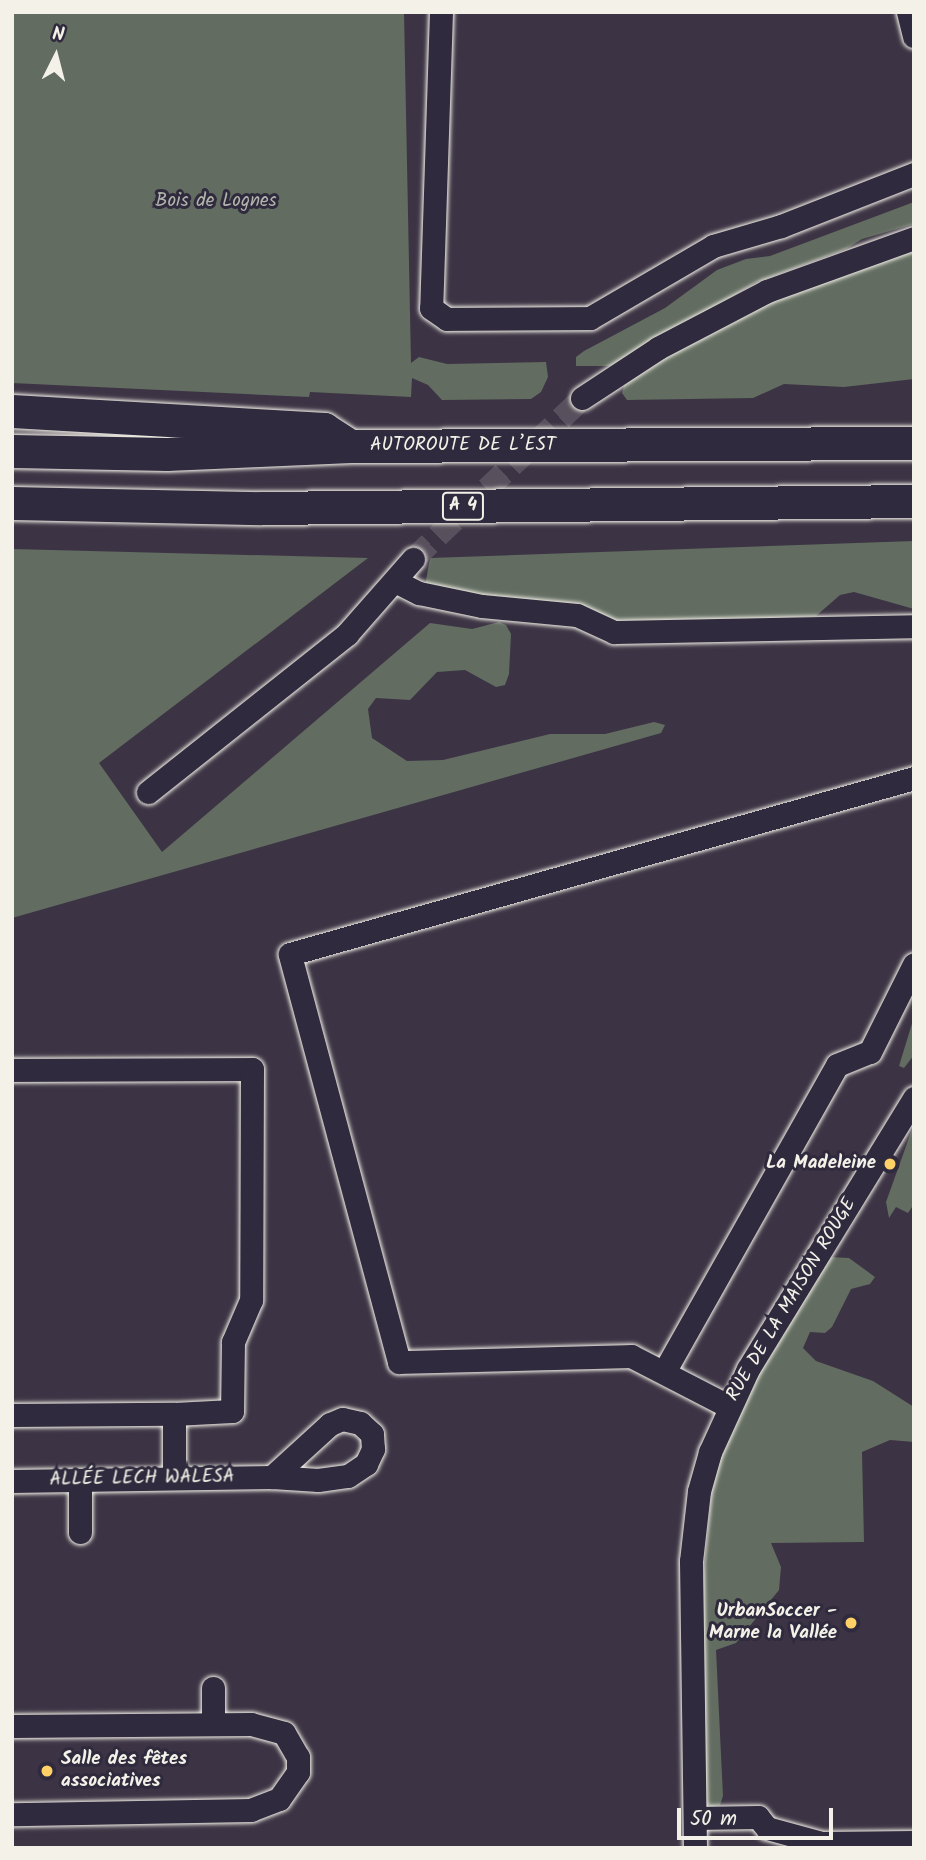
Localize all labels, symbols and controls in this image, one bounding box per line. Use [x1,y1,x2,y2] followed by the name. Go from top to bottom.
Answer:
[51,20,66,51] text: N
[21,21,91,91] north arrow
[155,191,277,213] park label: Bois de Lognes
[370,435,556,457] street label: AUTOROUTE DE L’EST
[440,492,486,520] road number: A 4
[766,1153,876,1175] place label: La Madeleine
[882,1156,898,1172] marker: La Madeleine
[722,1194,862,1406] street label: RUE DE LA MAISON ROUGE
[49,1466,235,1492] street label: ALLÉE LECH WALESA
[709,1601,837,1645] place label: UrbanSoccer - Marne la Vallée
[843,1615,859,1631] marker: UrbanSoccer - Marne la Vallée
[61,1749,187,1793] place label: Salle des fêtes associatives
[39,1763,55,1779] marker: Salle des fêtes associatives
[681,1794,837,1838] scale bar
[690,1803,737,1836] text: 50 m

